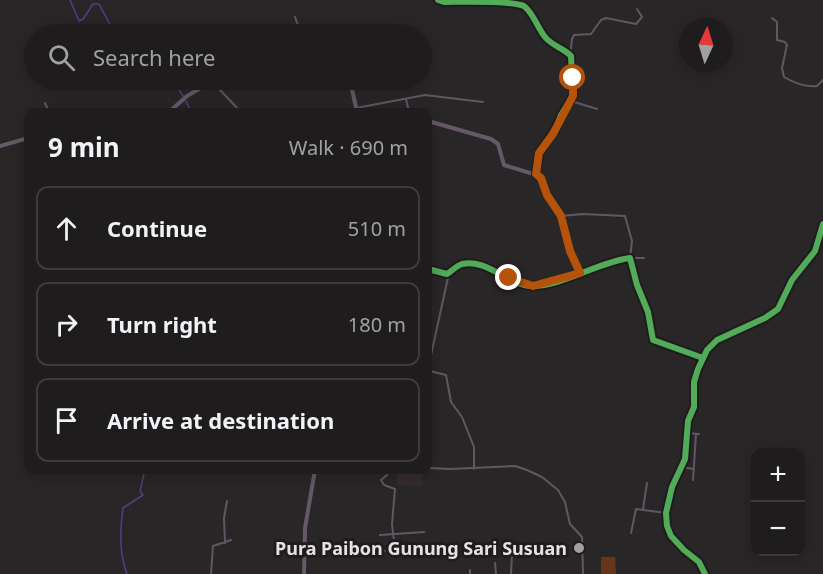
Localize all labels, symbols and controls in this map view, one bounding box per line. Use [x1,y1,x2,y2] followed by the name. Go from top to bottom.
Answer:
[679,18,733,72] north arrow
[24,24,432,90] search box
[45,41,78,74] icon: search
[93,42,215,72] text: Search here
[559,64,585,90] route start
[48,129,120,165] text: 9 min
[289,134,408,161] text: Walk · 690 m
[50,212,83,245] icon: ahead
[107,213,207,243] text: Continue
[348,215,406,242] text: 510 m
[495,264,521,290] route end
[50,308,83,341] icon: right
[107,309,217,339] text: Turn right
[348,311,406,338] text: 180 m
[50,404,83,437] icon: arrive
[107,405,334,435] text: Arrive at destination
[751,448,805,556] map controls
[751,448,805,502] button: +
[751,502,805,556] button: −
[275,536,567,560] place label: Pura Paibon Gunung Sari Susuan
[572,541,586,555] marker: Pura Paibon Gunung Sari Susuan

